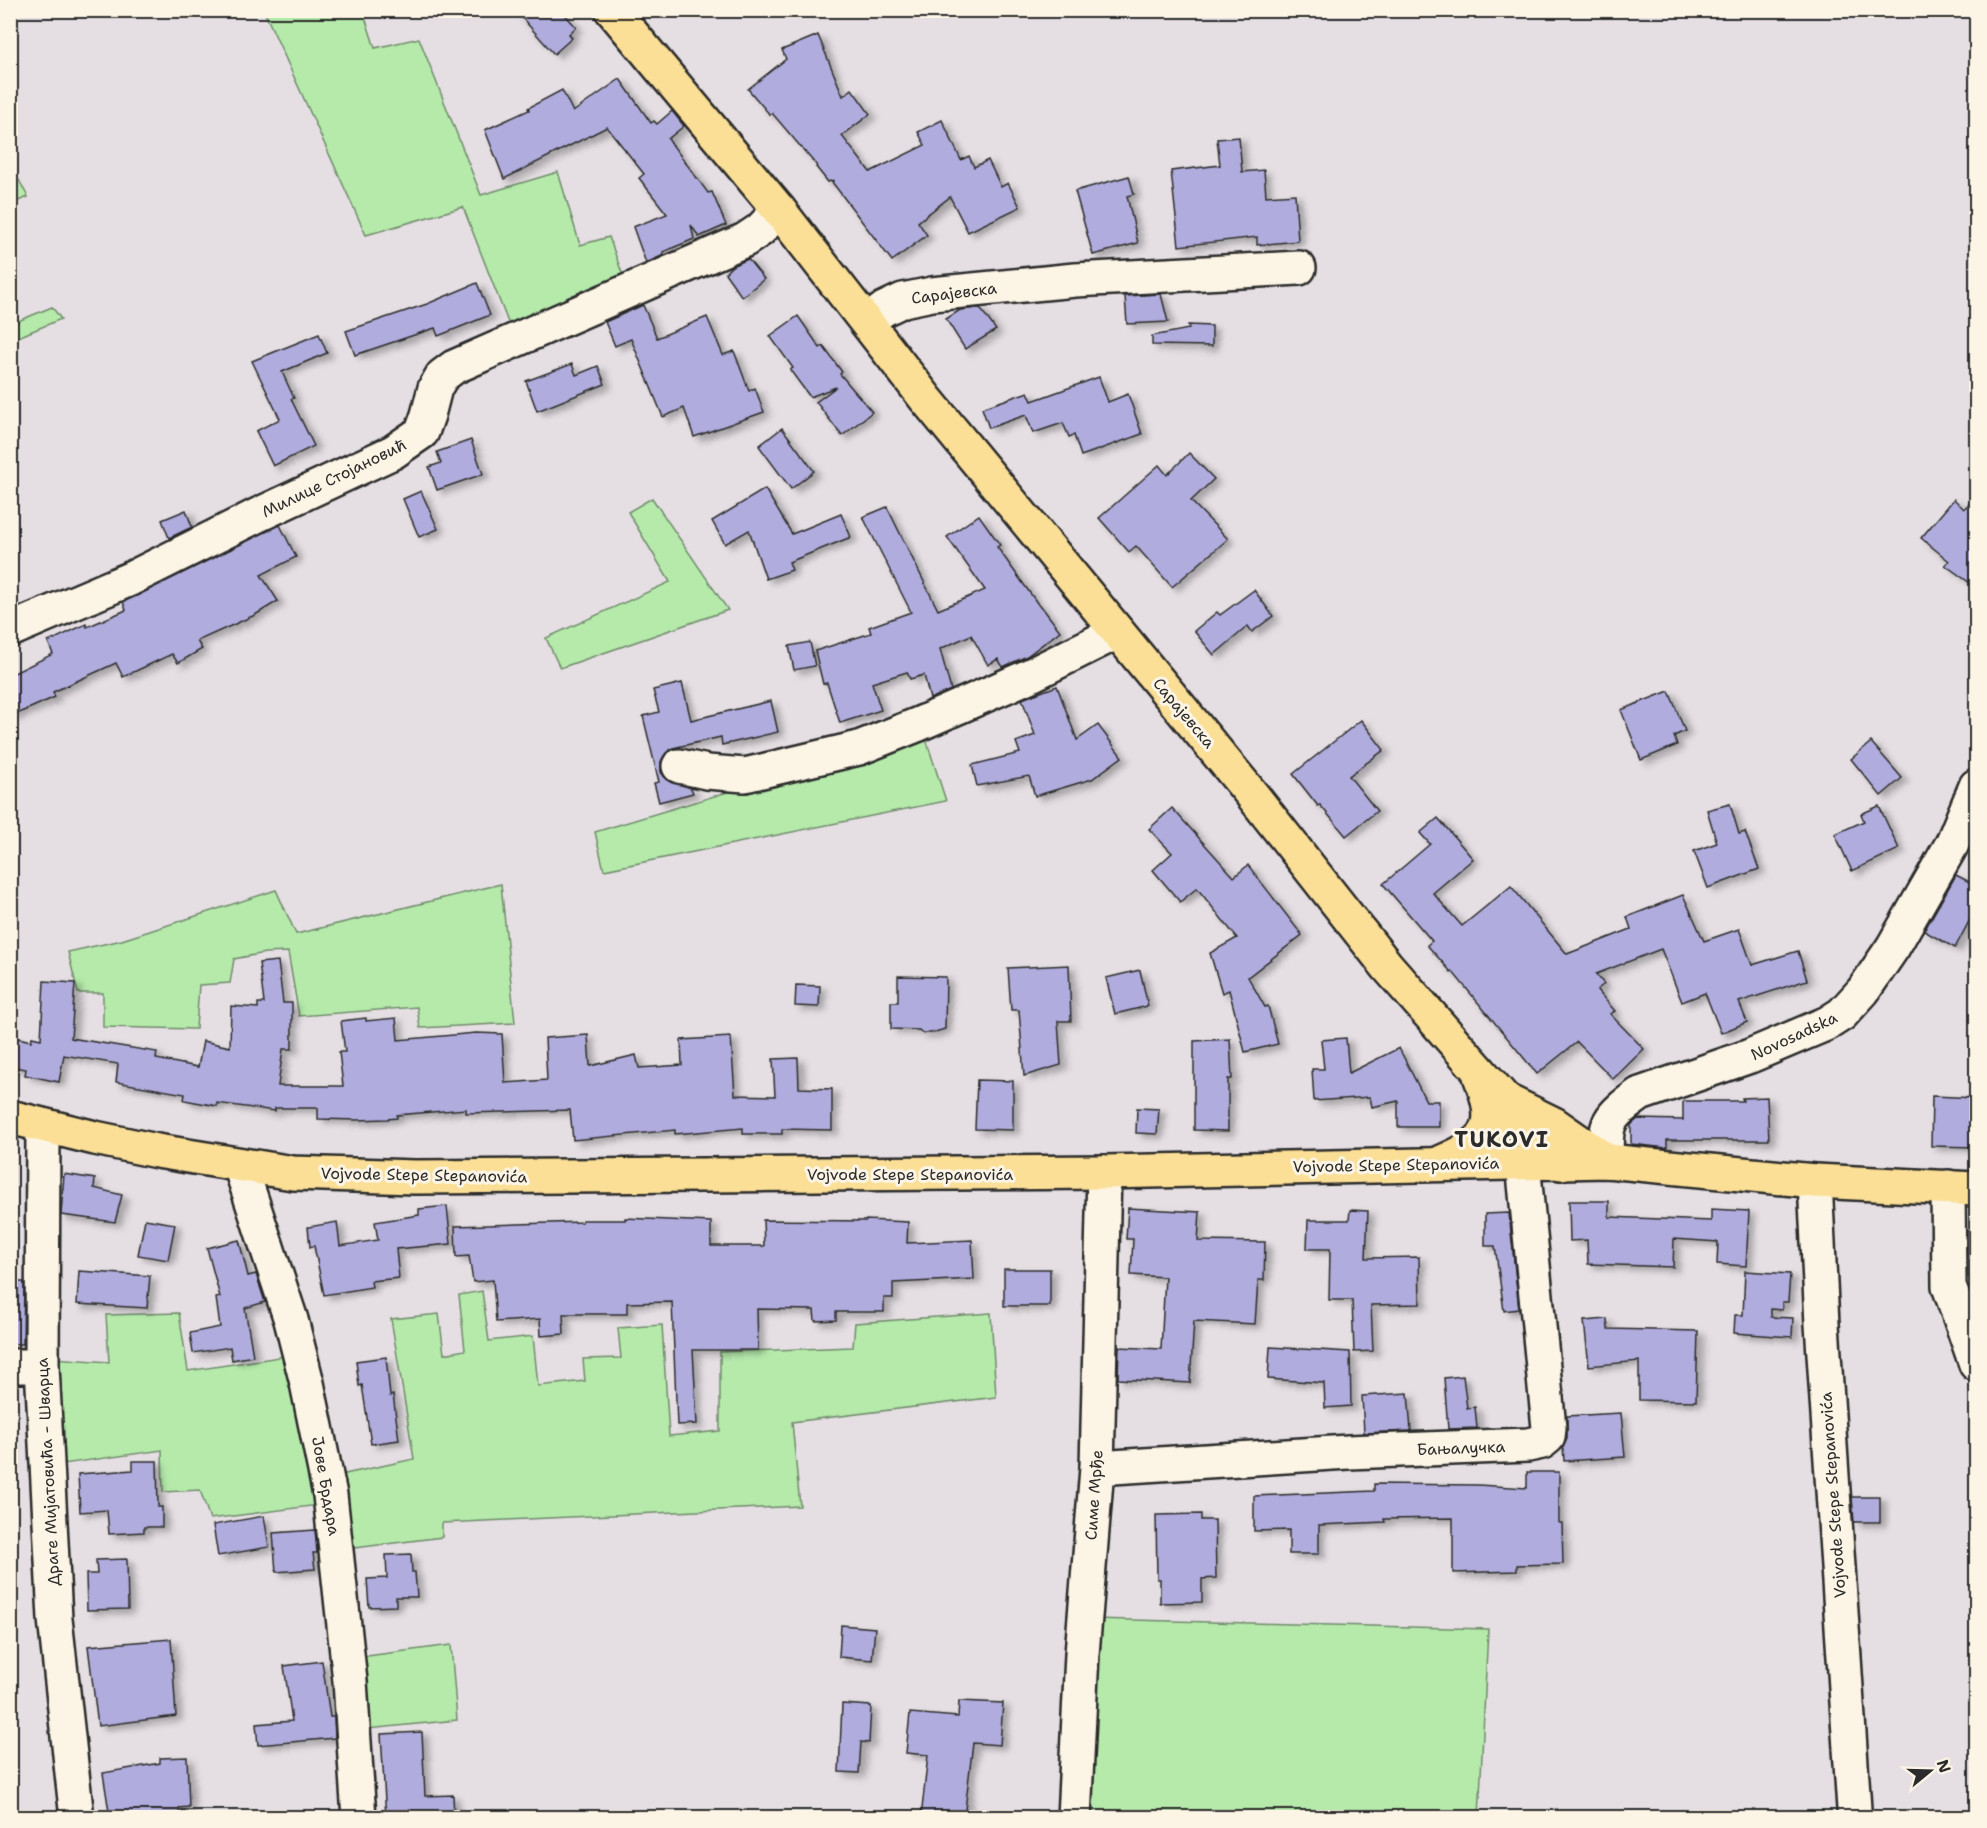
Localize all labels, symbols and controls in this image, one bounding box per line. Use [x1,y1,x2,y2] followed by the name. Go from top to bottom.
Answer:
[910,277,998,309] street label: Сарајевска
[258,434,410,522] street label: Милице Стојановић
[1148,673,1220,753] street label: Сарајевска
[1747,1007,1841,1065] street label: Novosadska
[1454,1125,1550,1154] district label: TUKOVI
[1292,1153,1500,1177] street label: Vojvode Stepe Stepanovića
[320,1163,528,1187] street label: Vojvode Stepe Stepanovića
[807,1164,1013,1185] street label: Vojvode Stepe Stepanovića
[32,1357,64,1587] street label: Драге Мијатовића - Шварца
[1815,1391,1851,1599] street label: Vojvode Stepe Stepanovića
[307,1435,345,1537] street label: Јове Брдара
[1416,1436,1506,1460] street label: Бањалучка
[1080,1449,1108,1541] street label: Симе Мрђе
[1900,1741,1960,1801] north arrow
[1932,1757,1956,1776] text: N

